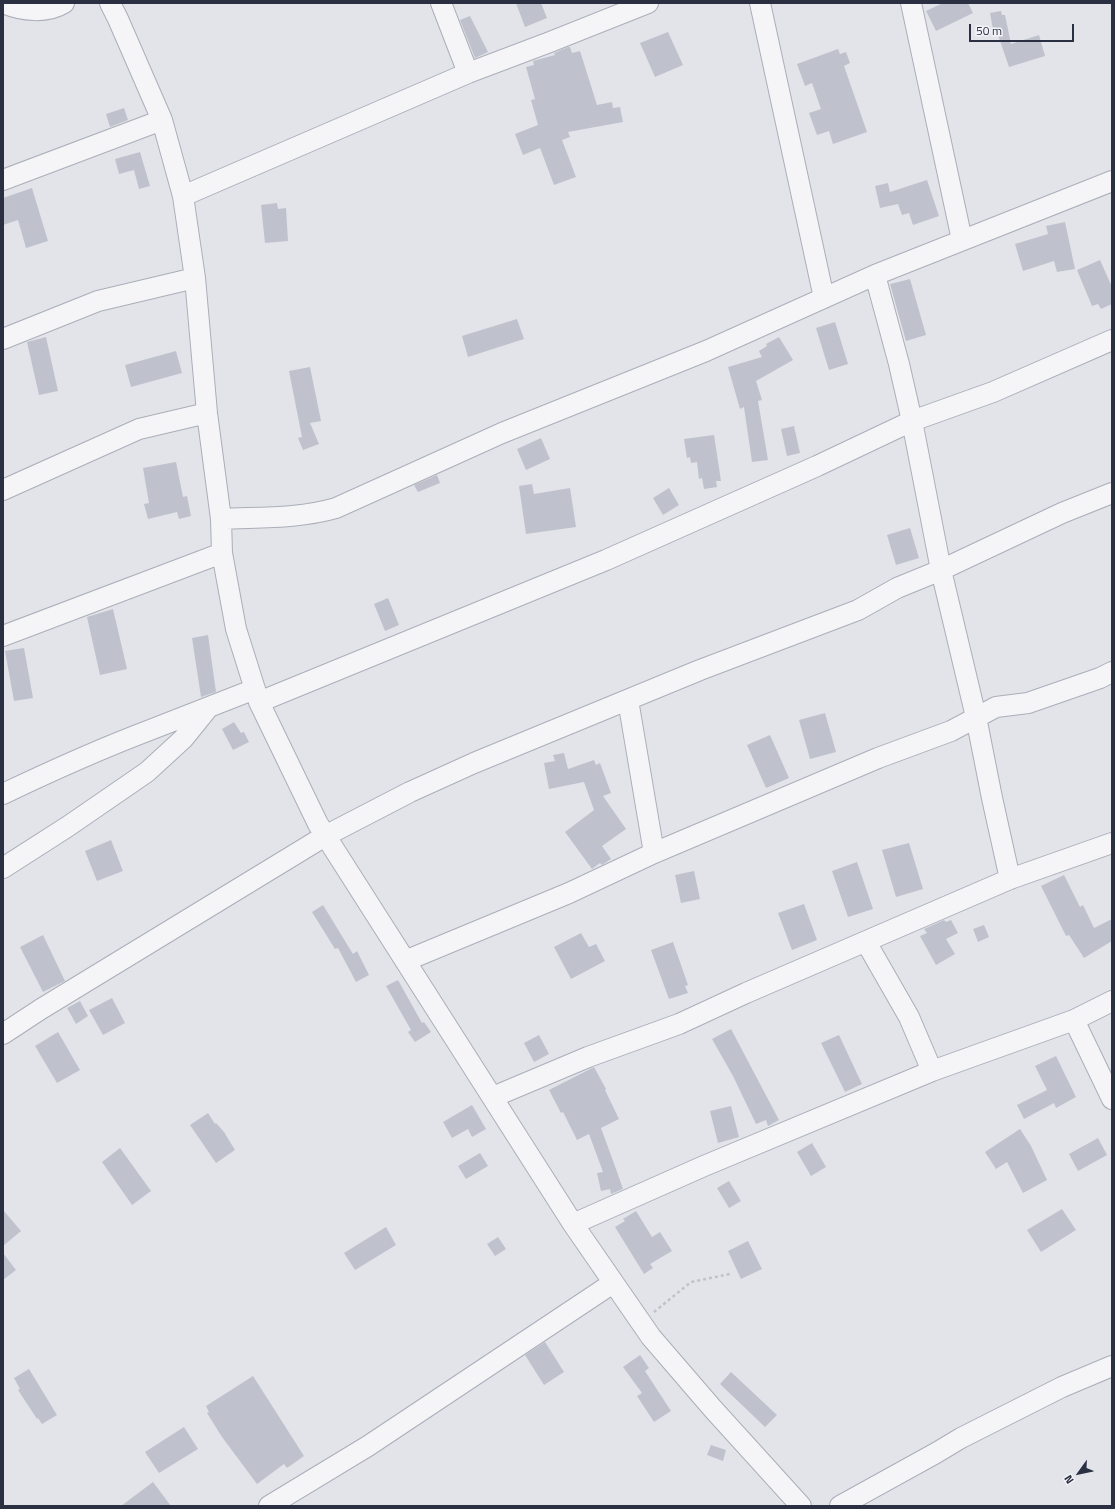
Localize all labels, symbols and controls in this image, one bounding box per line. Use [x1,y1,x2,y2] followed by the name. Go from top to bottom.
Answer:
[971,16,1076,42] scale bar
[976,21,1002,40] text: 50 m
[1059,1453,1099,1493] north arrow
[1060,1472,1078,1487] text: N

